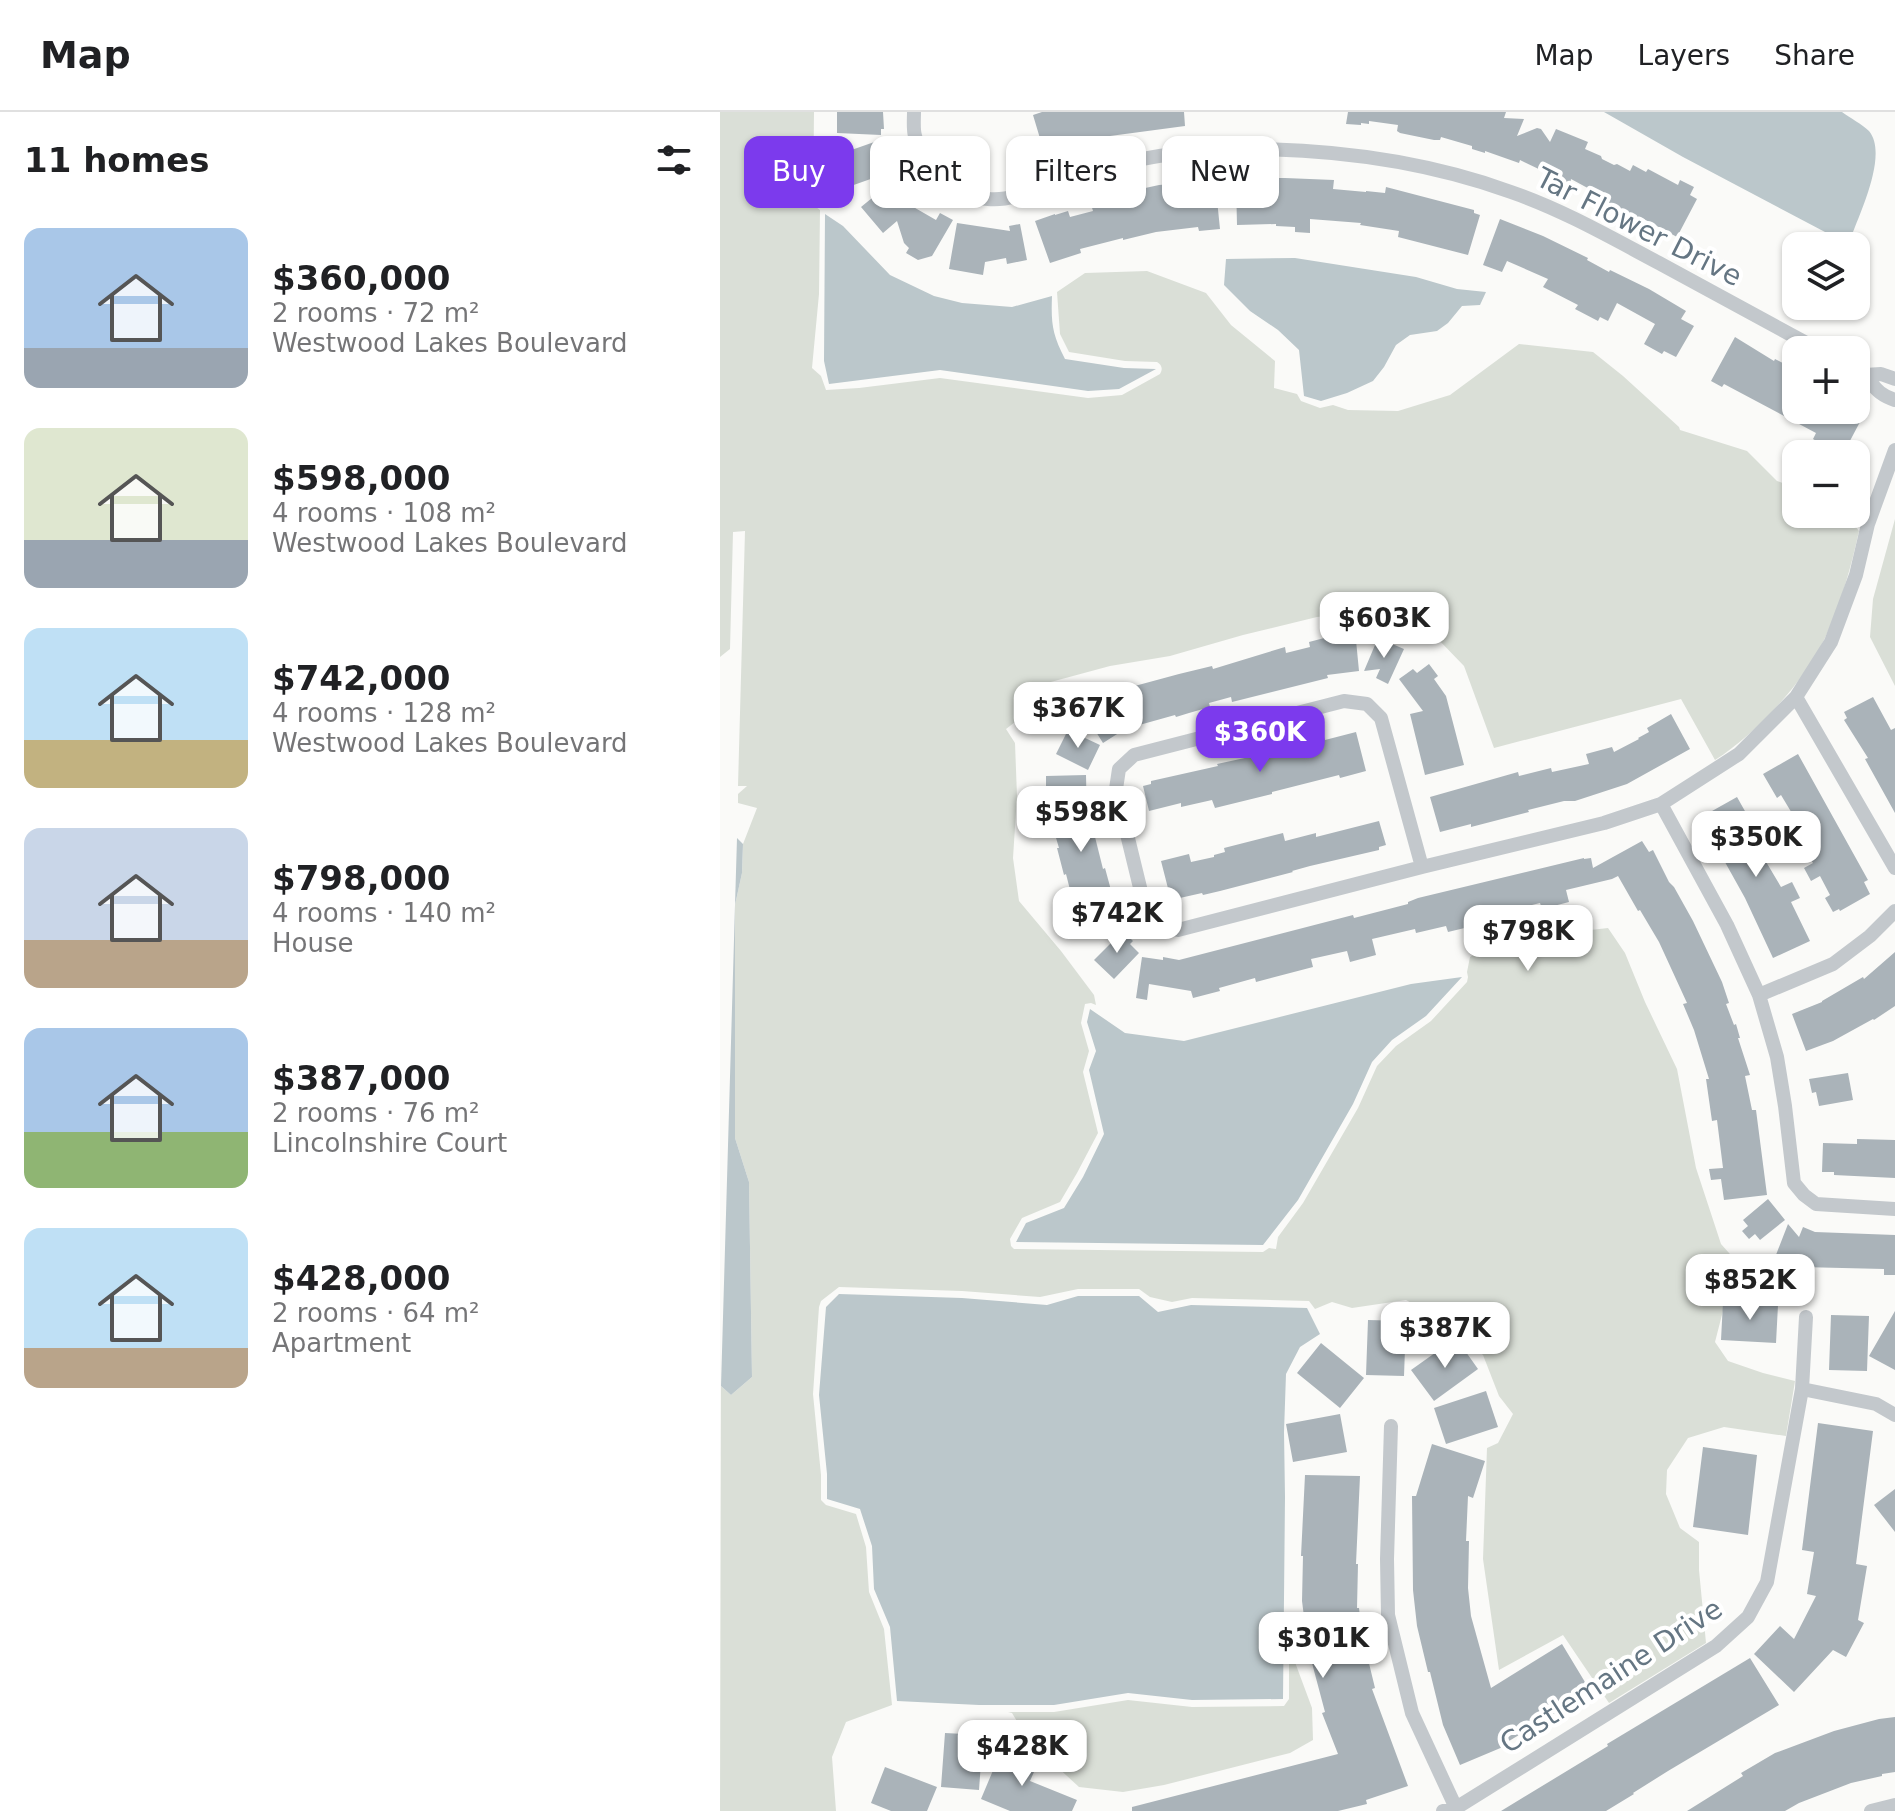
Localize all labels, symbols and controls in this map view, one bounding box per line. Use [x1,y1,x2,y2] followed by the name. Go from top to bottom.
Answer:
[40,33,131,77] text: Map
[1534,39,1594,72] text: Map
[1638,39,1730,72] text: Layers
[1774,39,1855,72] text: Share
[744,136,854,208] chip: Buy
[870,136,990,208] chip: Rent
[1006,136,1146,208] chip: Filters
[1162,136,1279,208] chip: New
[652,138,696,182] icon: filters
[24,140,209,180] text: 11 homes
[1530,160,1747,293] street label: Tar Flower Drive
[1782,232,1870,528] map controls
[1782,232,1870,320] button: layers
[272,258,451,298] text: $360,000
[88,260,184,356] icon: home
[272,298,480,328] text: 2 rooms · 72 m²
[272,328,628,358] text: Westwood Lakes Boulevard
[1782,336,1870,424] button: +
[1782,440,1870,528] button: −
[272,458,451,498] text: $598,000
[88,460,184,556] icon: home
[272,498,496,528] text: 4 rooms · 108 m²
[272,528,628,558] text: Westwood Lakes Boulevard
[1328,592,1440,660] pin: $603K
[1338,603,1430,633] text: $603K
[272,658,451,698] text: $742,000
[88,660,184,756] icon: home
[1022,682,1134,750] pin: $367K
[1032,693,1124,723] text: $367K
[272,698,496,728] text: 4 rooms · 128 m²
[1204,706,1316,774] pin: $360K
[1214,717,1306,747] text: $360K
[272,728,628,758] text: Westwood Lakes Boulevard
[1025,786,1137,854] pin: $598K
[1035,797,1127,827] text: $598K
[1700,811,1812,879] pin: $350K
[1710,822,1802,852] text: $350K
[272,858,451,898] text: $798,000
[88,860,184,956] icon: home
[1061,887,1173,955] pin: $742K
[272,898,496,928] text: 4 rooms · 140 m²
[1071,898,1163,928] text: $742K
[1472,905,1584,973] pin: $798K
[1482,916,1574,946] text: $798K
[272,928,353,958] text: House
[272,1058,451,1098] text: $387,000
[88,1060,184,1156] icon: home
[272,1098,480,1128] text: 2 rooms · 76 m²
[272,1128,507,1158] text: Lincolnshire Court
[1694,1254,1806,1322] pin: $852K
[272,1258,451,1298] text: $428,000
[88,1260,184,1356] icon: home
[1704,1265,1796,1295] text: $852K
[272,1298,480,1328] text: 2 rooms · 64 m²
[1389,1302,1501,1370] pin: $387K
[1399,1313,1491,1343] text: $387K
[272,1328,411,1358] text: Apartment
[1494,1592,1728,1760] street label: Castlemaine Drive
[1267,1612,1379,1680] pin: $301K
[1277,1623,1369,1653] text: $301K
[966,1720,1078,1788] pin: $428K
[976,1731,1068,1761] text: $428K

